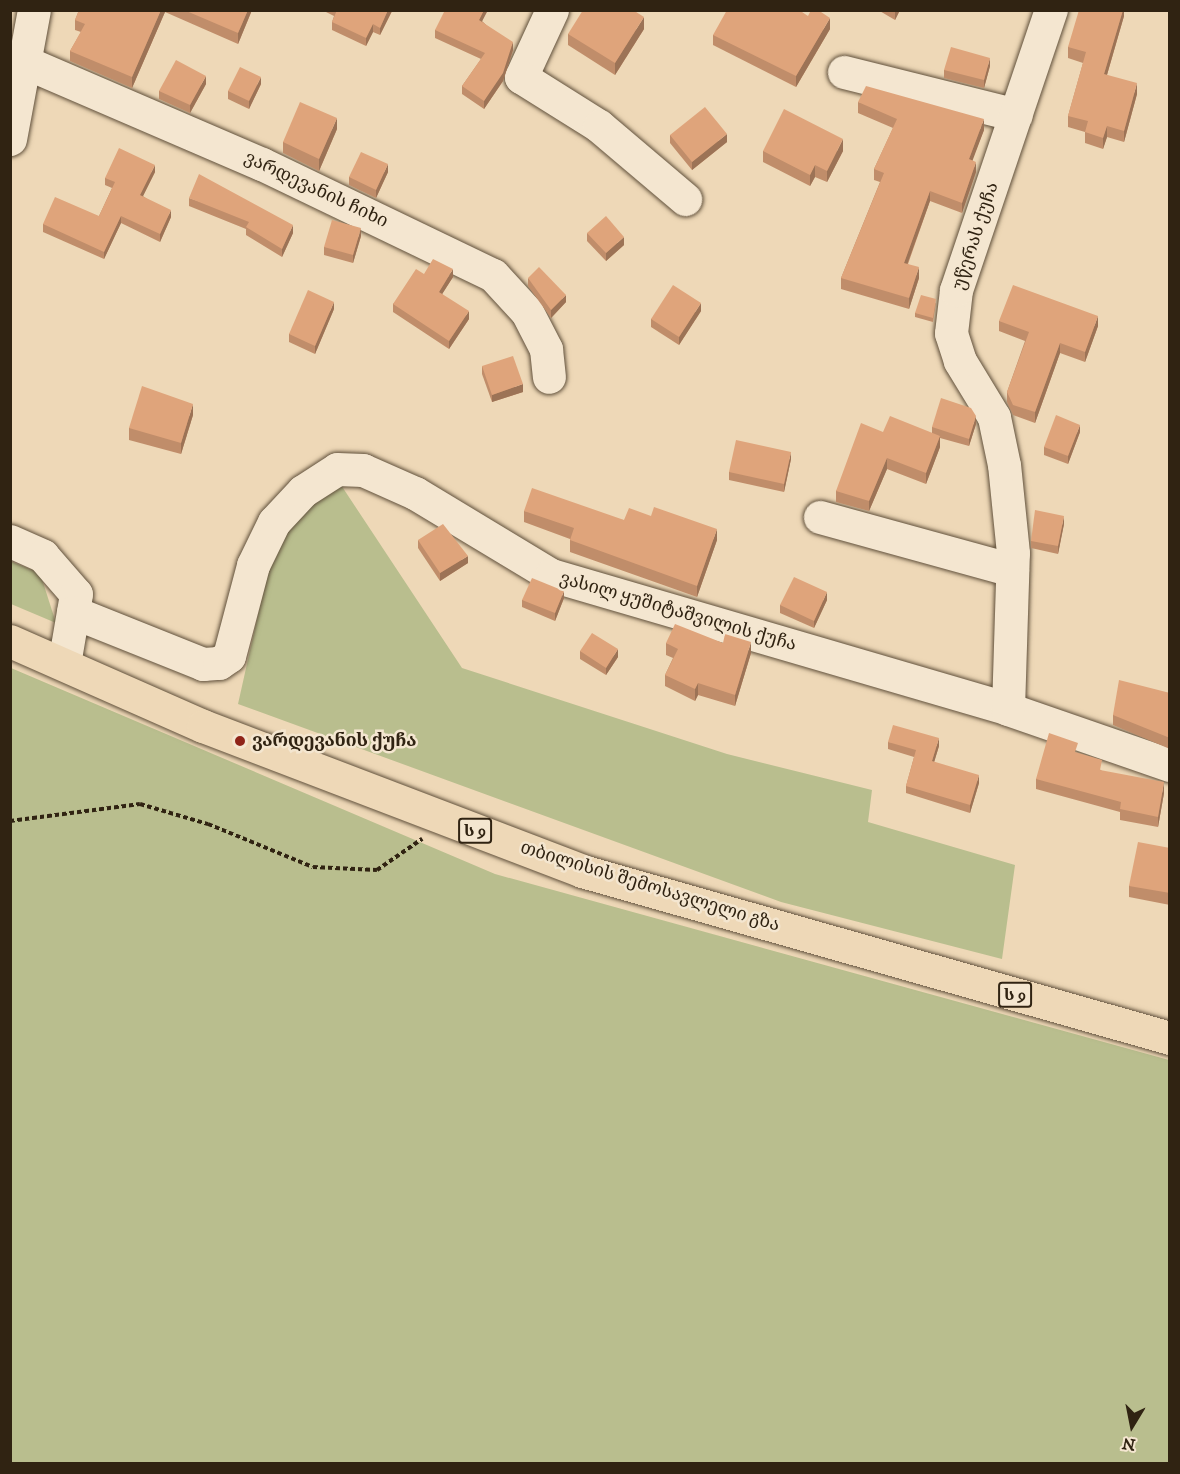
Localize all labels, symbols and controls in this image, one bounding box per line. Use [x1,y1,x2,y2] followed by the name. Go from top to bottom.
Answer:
[241,147,391,233] street label: ვარდევანის ჩიხი
[948,179,1004,293] street label: უწერას ქუჩა
[557,568,799,656] street label: ვასილ ყუშიტაშვილის ქუჩა
[252,730,417,752] place label: ვარდევანის ქუჩა
[233,734,247,748] marker: ვარდევანის ქუჩა
[457,818,493,844] road number: ს 9
[518,837,782,937] street label: თბილისის შემოსავლელი გზა
[997,982,1033,1008] road number: ს 9
[1102,1396,1162,1456] north arrow
[1121,1433,1137,1455] text: N

